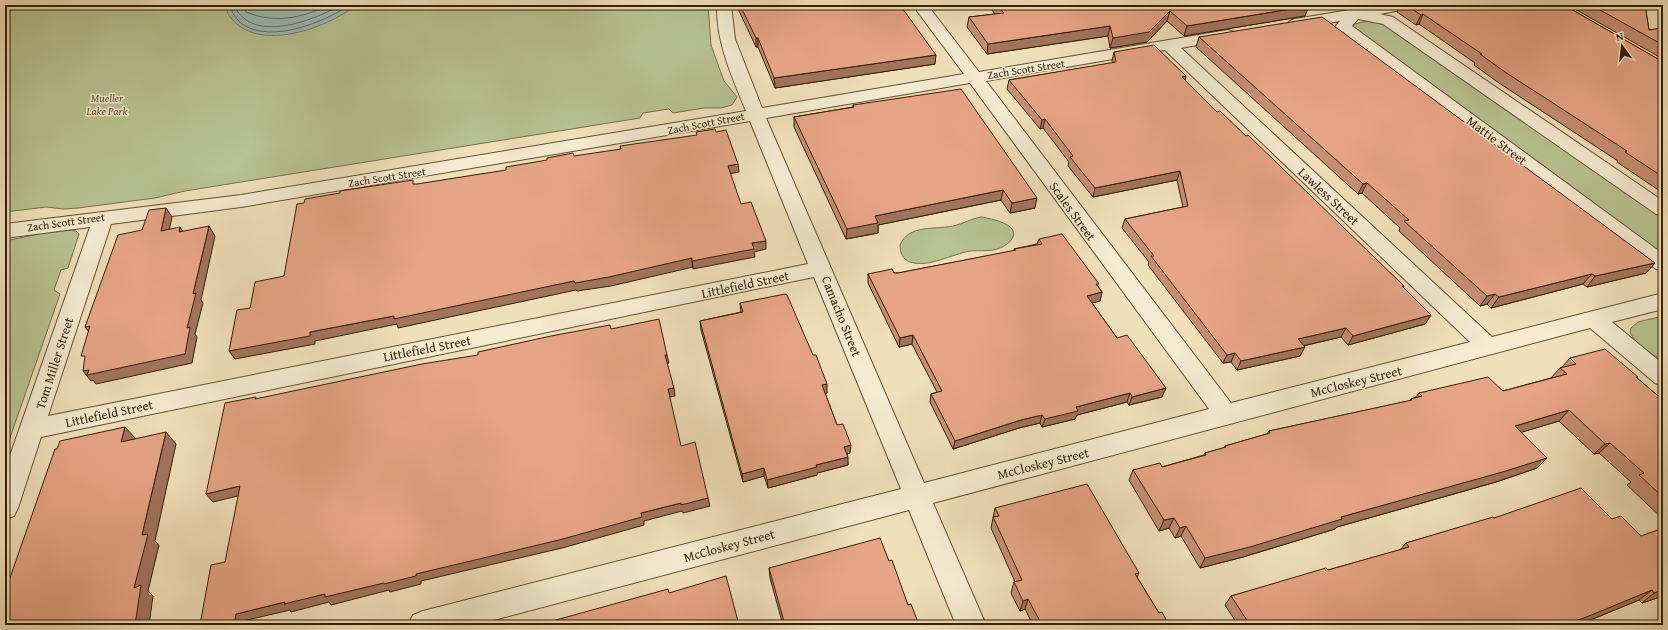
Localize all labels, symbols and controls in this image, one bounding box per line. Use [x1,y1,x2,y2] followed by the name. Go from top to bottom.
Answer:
[1602,26,1642,66] north arrow
[1614,27,1626,45] text: N
[986,55,1066,83] street label: Zach Scott Street
[85,90,129,119] park label: Mueller Lake Park
[666,108,746,138] street label: Zach Scott Street
[1462,111,1531,170] street label: Mattie Street
[347,163,427,191] street label: Zach Scott Street
[1294,163,1364,230] street label: Lawless Street
[1045,178,1101,245] street label: Scales Street
[26,209,106,235] street label: Zach Scott Street
[700,266,791,303] street label: Littlefield Street
[817,273,866,360] street label: Camacho Street
[31,314,78,412] street label: Tom Miller Street
[382,331,473,366] street label: Littlefield Street
[1308,361,1404,402] street label: McCloskey Street
[64,395,155,432] street label: Littlefield Street
[995,443,1091,484] street label: McCloskey Street
[681,524,777,567] street label: McCloskey Street

